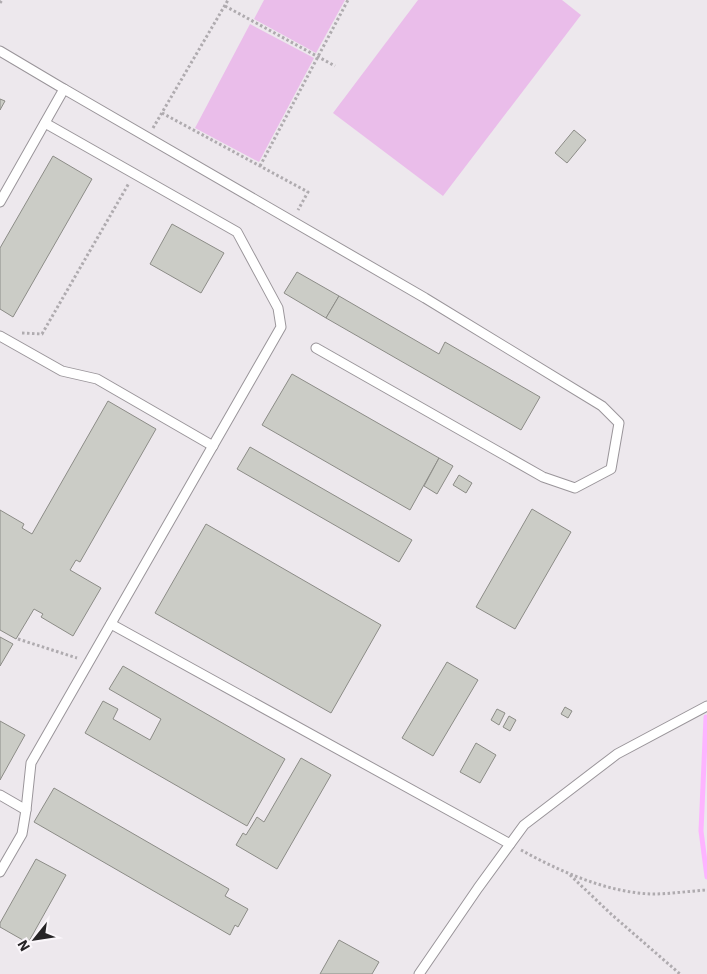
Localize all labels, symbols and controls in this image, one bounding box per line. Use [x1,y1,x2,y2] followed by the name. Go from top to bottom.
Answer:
[10,914,60,964] north arrow
[13,937,34,954] text: N

